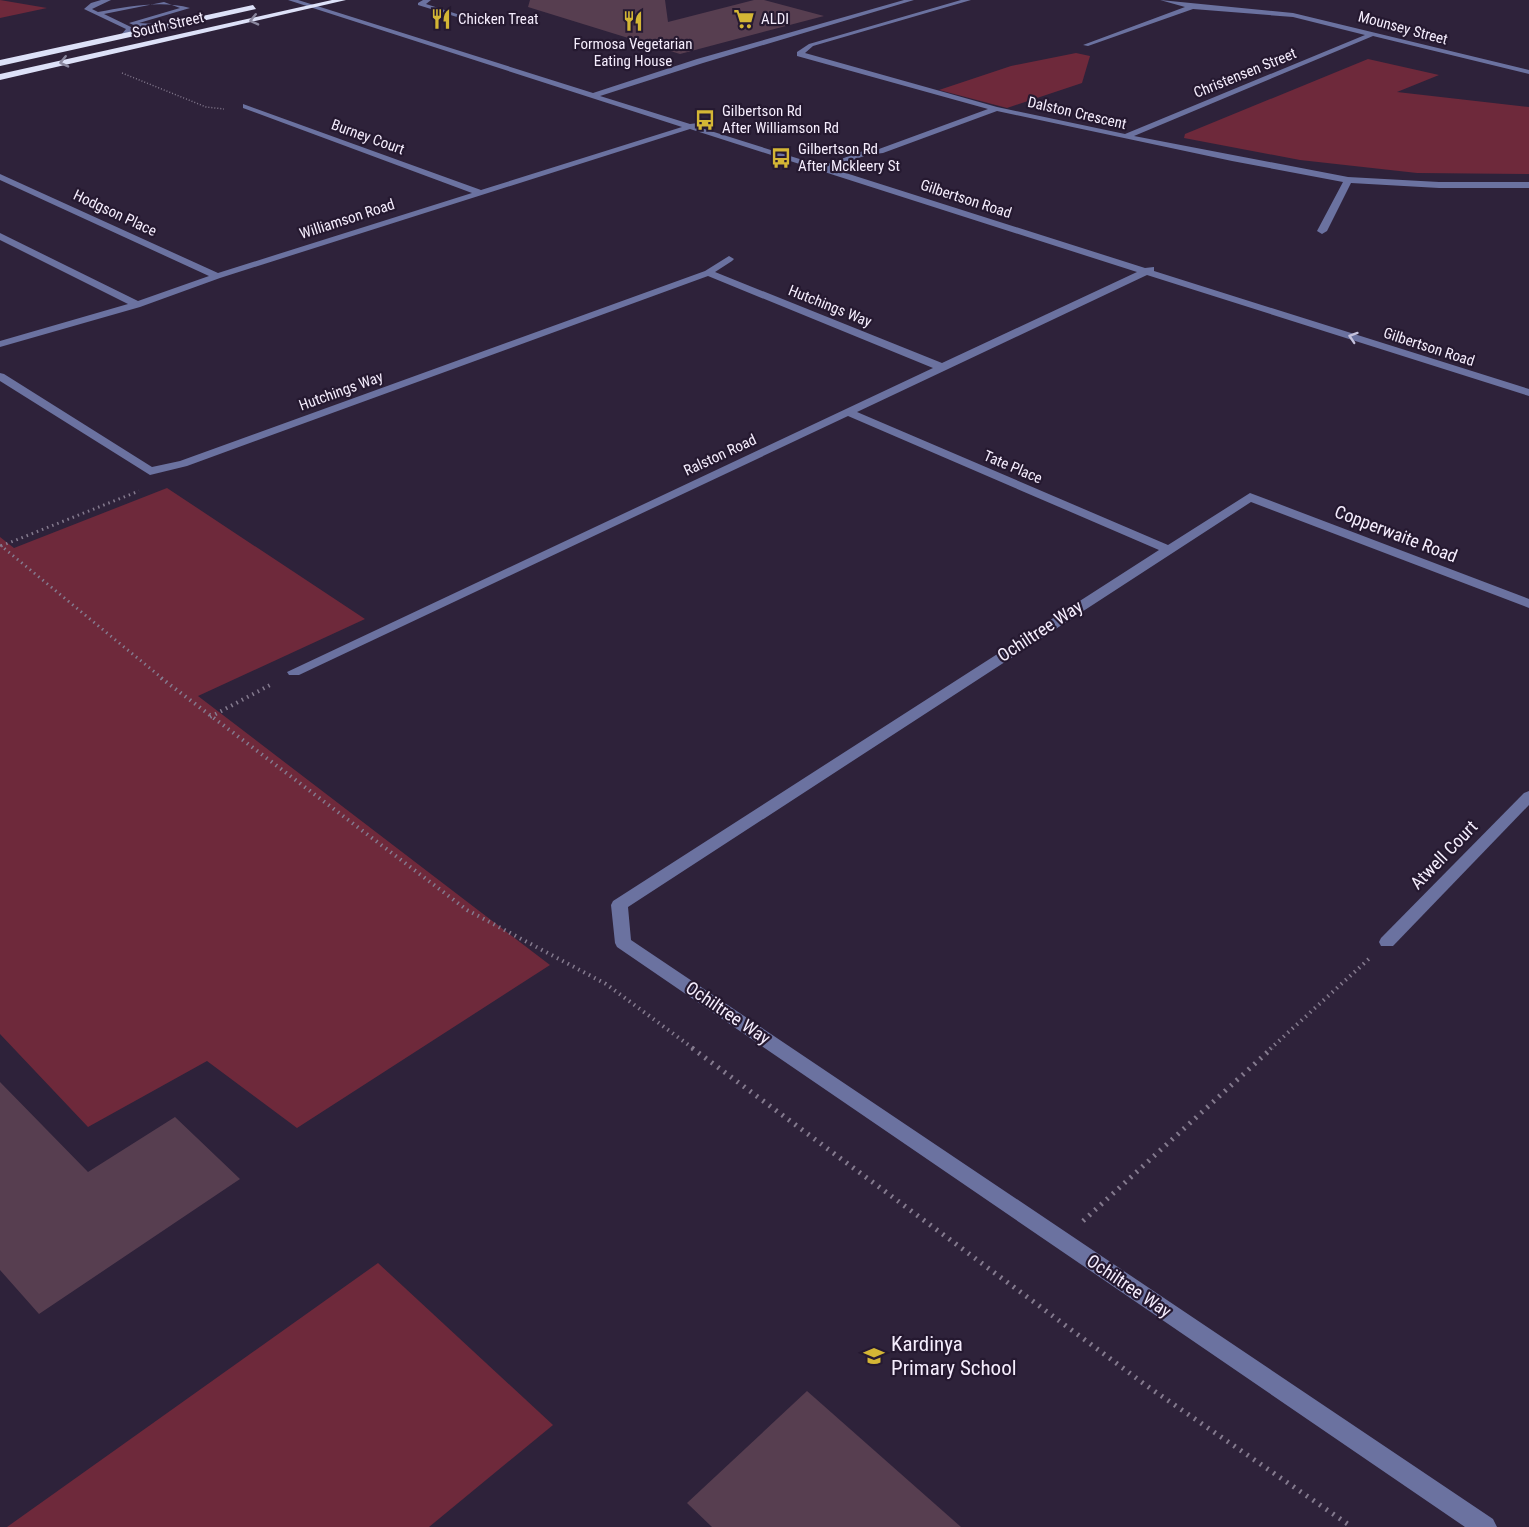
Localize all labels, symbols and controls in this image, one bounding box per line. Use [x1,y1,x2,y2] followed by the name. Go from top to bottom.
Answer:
[429,7,453,31] restaurant icon: Chicken Treat
[732,7,756,31] supermarket icon: ALDI
[1356,7,1450,49] street label: Mounsey Street
[130,8,206,42] street label: South Street
[621,9,645,33] restaurant icon: Formosa Vegetarian Eating House
[458,10,539,28] place label: Chicken Treat
[761,10,789,28] place label: ALDI
[249,12,259,25] one-way arrow
[573,35,693,70] place label: Formosa Vegetarian Eating House
[1191,44,1299,102] street label: Christensen Street
[59,55,69,68] one-way arrow
[1026,93,1128,133] street label: Dalston Crescent
[722,102,839,137] place label: Gilbertson Rd After Williamson Rd
[693,108,717,132] bus stop icon: Gilbertson Rd After Williamson Rd
[329,115,407,159] street label: Burney Court
[798,140,900,175] place label: Gilbertson Rd After Mckleery St
[769,146,793,170] bus stop icon: Gilbertson Rd After Mckleery St
[918,176,1014,222] street label: Gilbertson Road
[71,186,159,240] street label: Hodgson Place
[297,195,397,243] street label: Williamson Road
[786,281,874,331] street label: Hutchings Way
[1381,324,1477,370] street label: Gilbertson Road
[1348,331,1359,344] one-way arrow
[297,367,385,415] street label: Hutchings Way
[681,430,759,480] street label: Ralston Road
[981,447,1045,487] street label: Tate Place
[1332,501,1460,567] street label: Copperwaite Road
[993,595,1087,666] street label: Ochiltree Way
[1406,816,1482,893] street label: Atwell Court
[682,977,775,1049] street label: Ochiltree Way
[1083,1250,1176,1322] street label: Ochiltree Way
[891,1332,1017,1380] place label: Kardinya Primary School
[862,1344,886,1368] school or university icon: Kardinya Primary School

